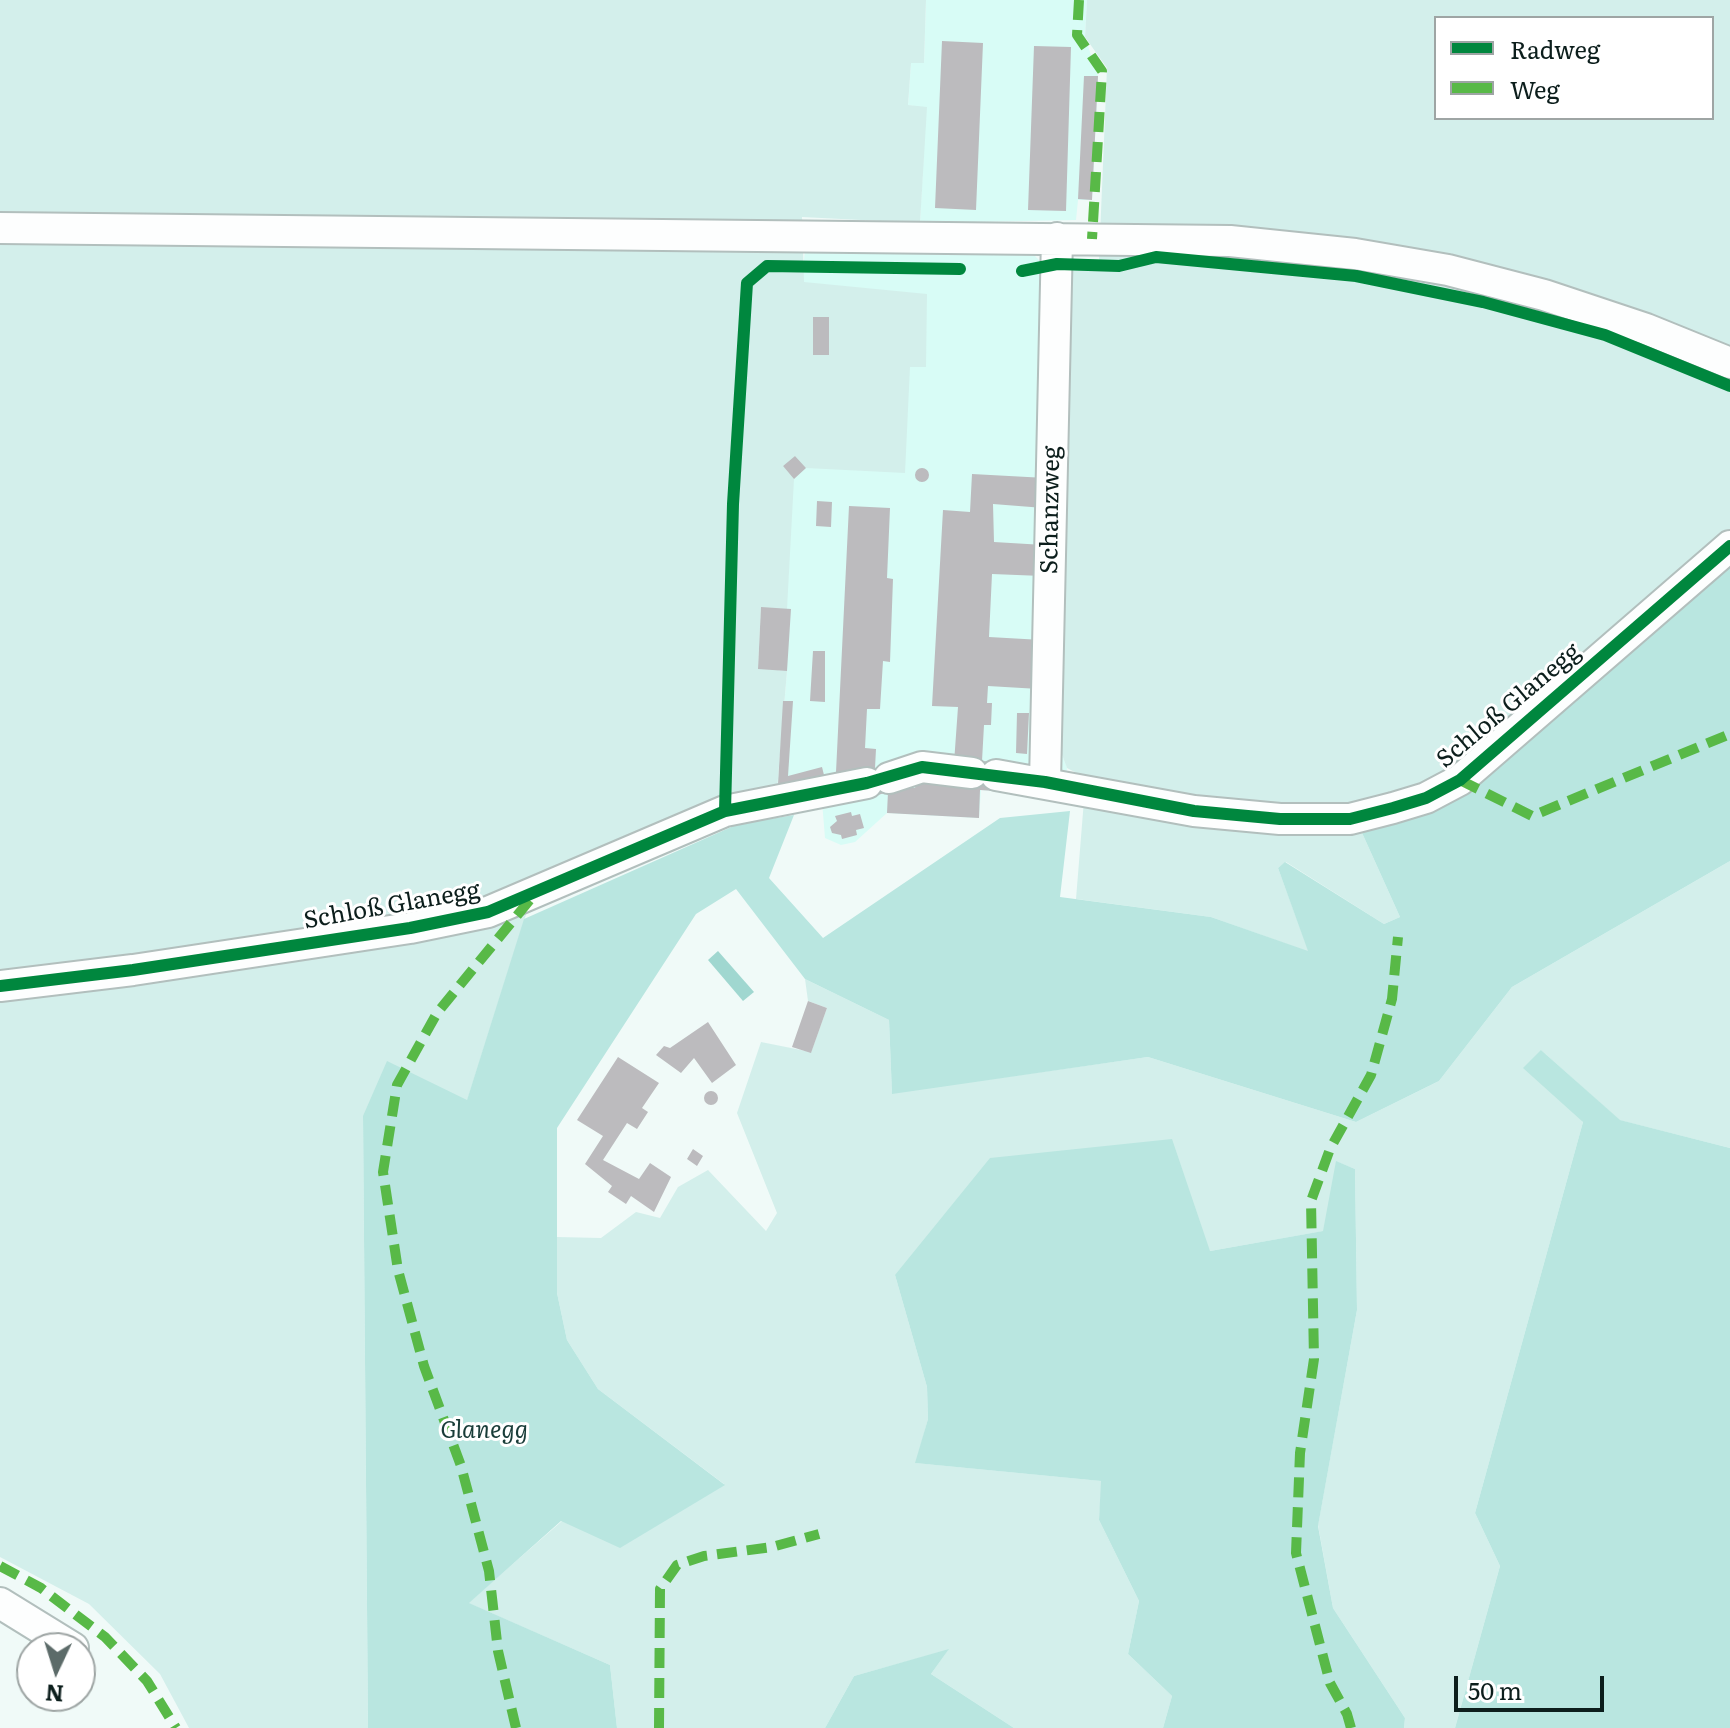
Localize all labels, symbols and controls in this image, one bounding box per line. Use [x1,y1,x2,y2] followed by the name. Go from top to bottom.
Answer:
[1434,16,1714,120] legend
[1510,31,1600,66] text: Radweg
[1510,71,1560,106] text: Weg
[1035,446,1067,574] street label: Schanzweg
[1431,638,1587,774] street label: Schloß Glanegg
[302,876,482,936] street label: Schloß Glanegg
[440,1417,528,1445] park label: Glanegg
[16,1632,96,1712] north arrow
[1458,1660,1608,1710] scale bar
[1468,1672,1522,1707] text: 50 m
[44,1677,65,1712] text: N

